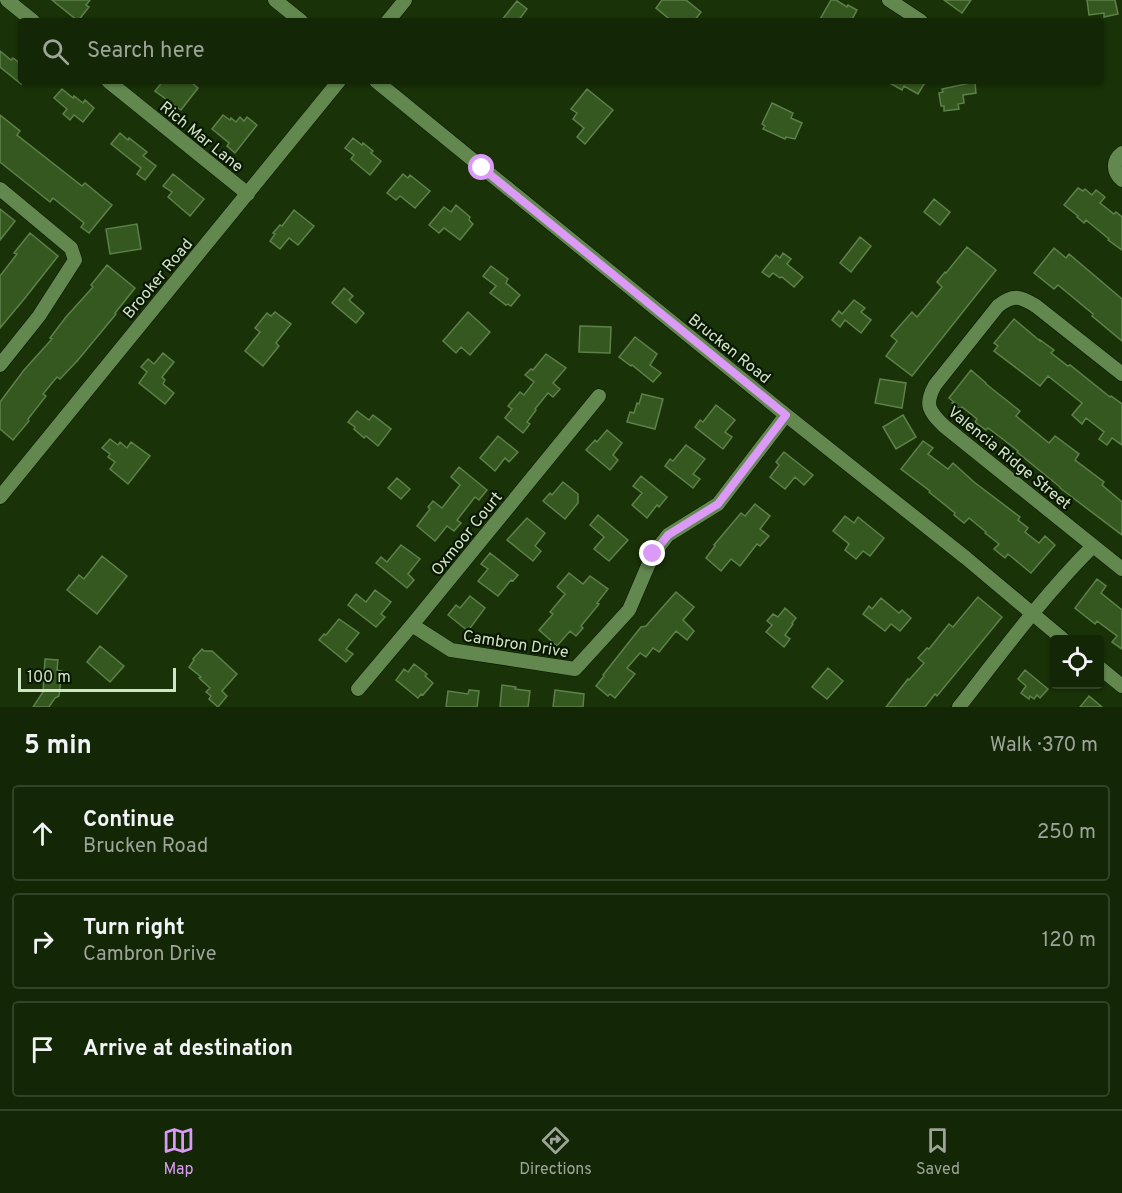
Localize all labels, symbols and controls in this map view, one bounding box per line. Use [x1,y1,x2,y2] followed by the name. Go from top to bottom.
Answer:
[18,18,1104,84] search box
[39,35,72,68] icon: search
[87,38,205,65] text: Search here
[155,98,247,177] street label: Rich Mar Lane
[468,154,494,180] route start
[119,235,198,323] street label: Brooker Road
[684,310,774,389] street label: Brucken Road
[943,403,1075,515] street label: Valencia Ridge Street
[428,488,508,580] street label: Oxmoor Court
[639,540,665,566] route end
[461,627,570,663] street label: Cambron Drive
[1050,635,1104,689] map controls
[1050,635,1104,689] button: locate
[18,665,176,692] scale bar
[27,668,71,688] text: 100 m
[24,730,92,763] text: 5 min
[990,733,1098,759] text: Walk · 370 m
[83,807,174,834] text: Continue
[26,817,59,850] icon: ahead
[1037,820,1096,846] text: 250 m
[83,834,208,860] text: Brucken Road
[83,915,185,942] text: Turn right
[26,925,59,958] icon: right
[1042,928,1096,954] text: 120 m
[83,942,216,968] text: Cambron Drive
[26,1033,59,1066] icon: arrive
[83,1036,293,1063] text: Arrive at destination
[162,1124,195,1180] tab: Map
[519,1124,592,1180] tab: Directions
[916,1124,960,1180] tab: Saved

